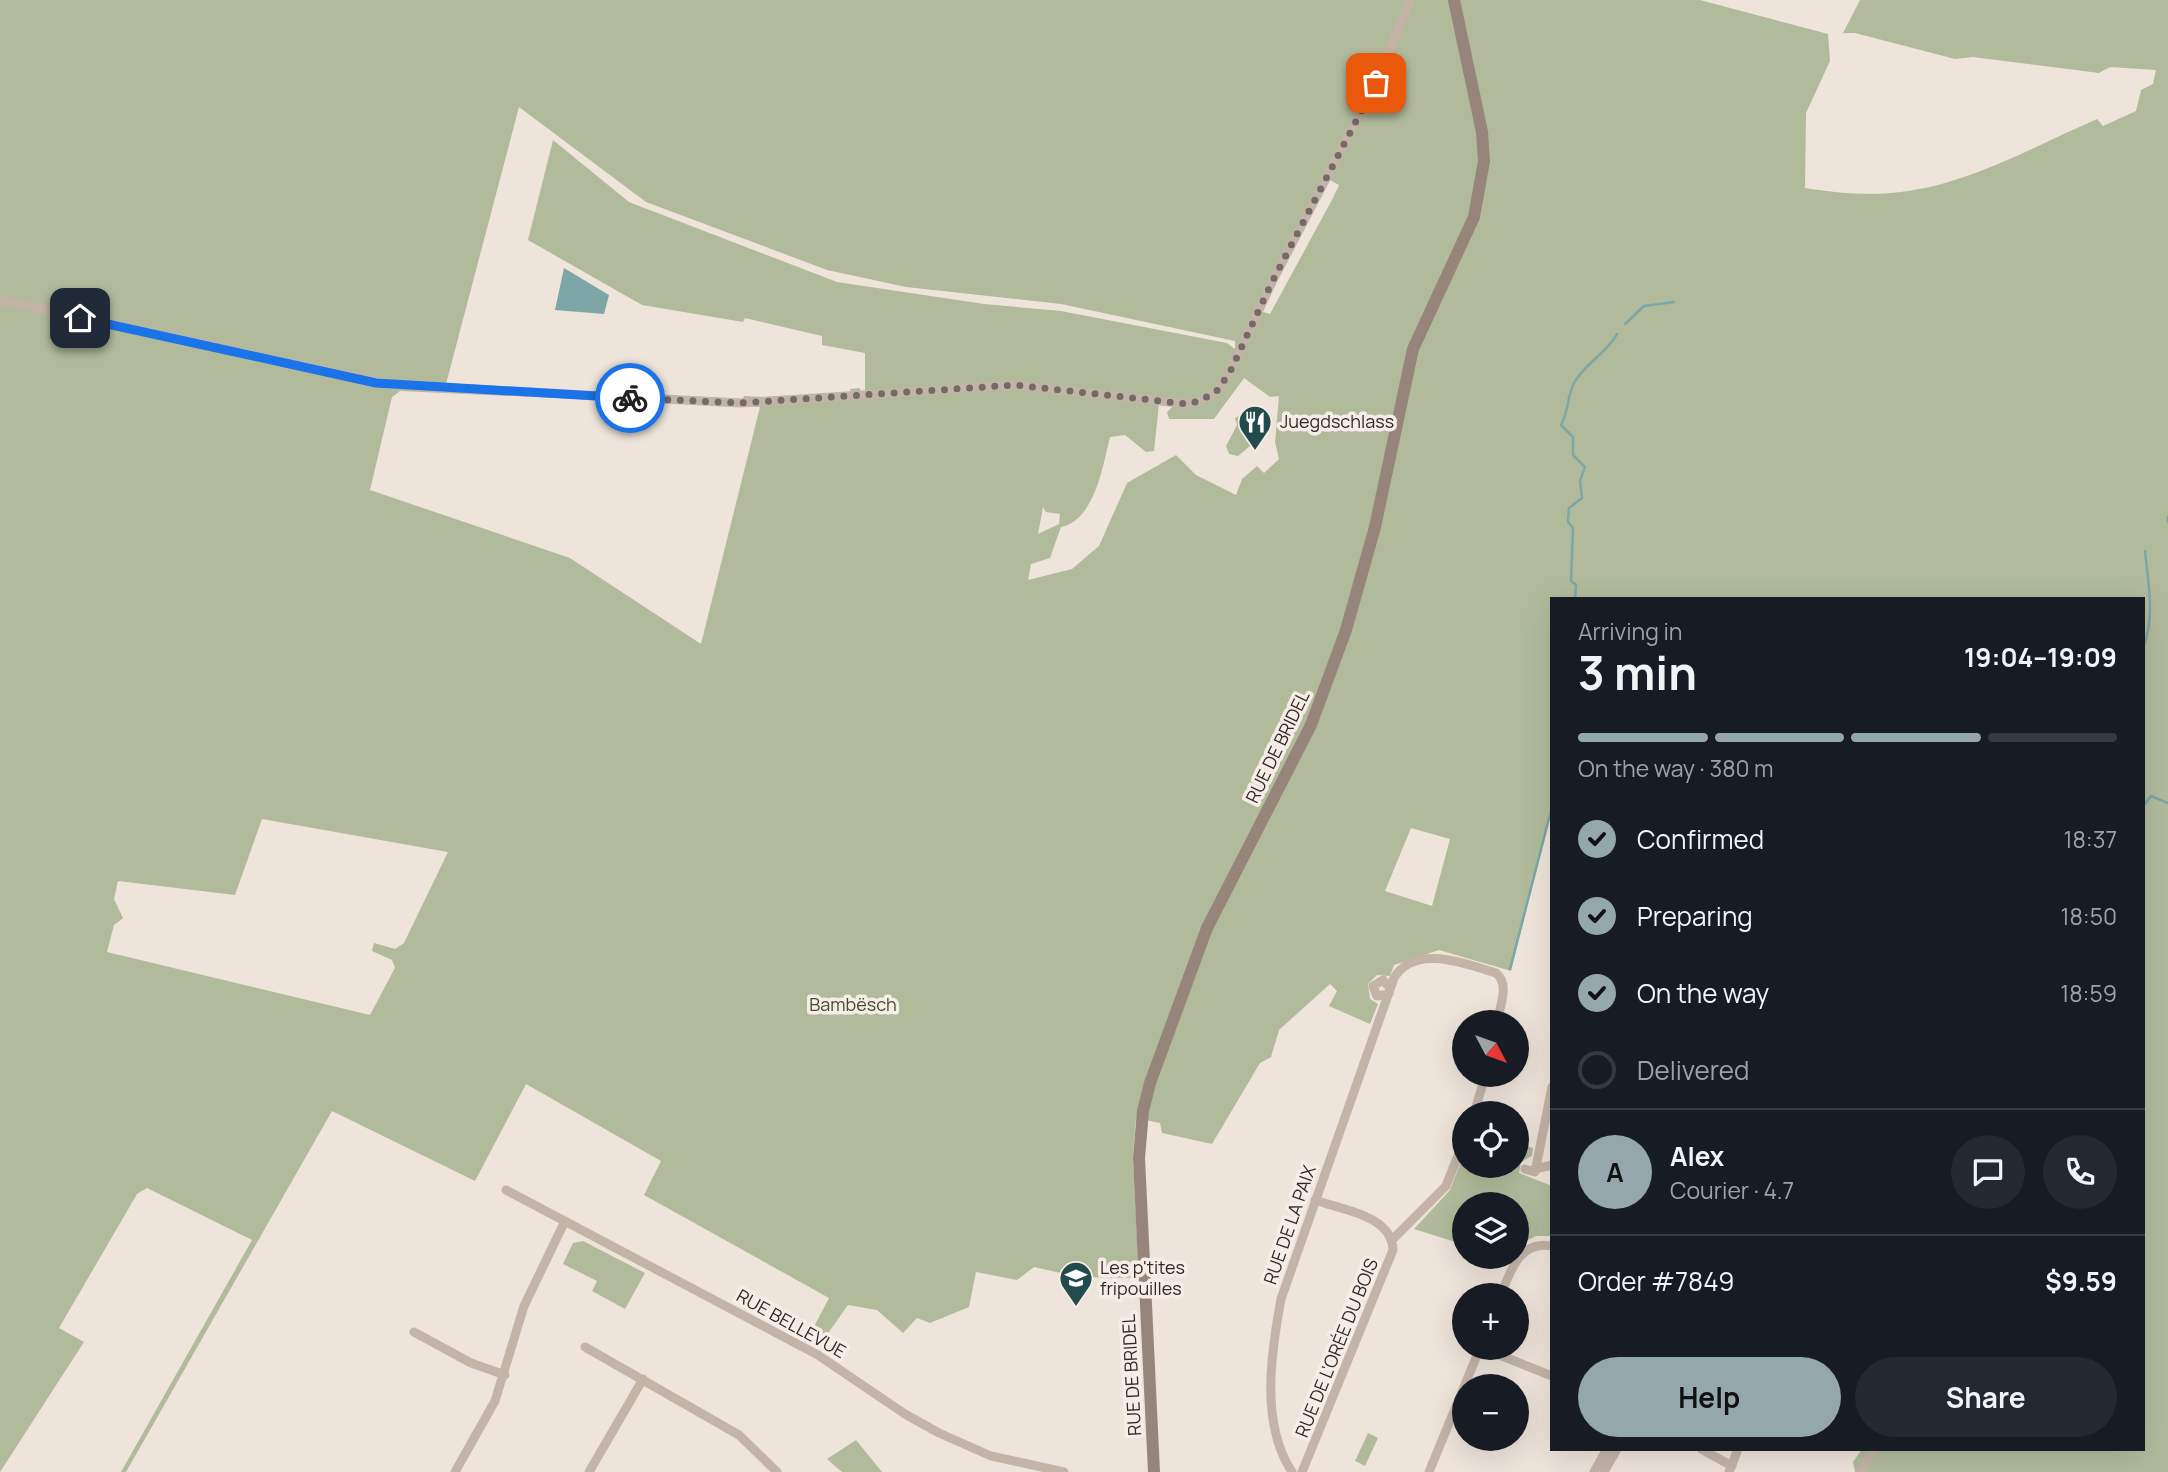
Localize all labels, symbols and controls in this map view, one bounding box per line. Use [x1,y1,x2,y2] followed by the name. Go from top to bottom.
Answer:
[1346,53,1406,113] pin
[1357,64,1395,102] icon: bag
[50,288,110,348] pin
[61,299,99,337] icon: home
[595,363,665,433] courier
[611,379,649,417] icon: bike
[1236,403,1274,452] restaurant icon: Juegdschlass
[1280,409,1394,433] place label: Juegdschlass
[1578,615,1683,647] text: Arriving in
[1964,639,2117,675] text: 19:04–19:09
[1578,641,1697,704] text: 3 min
[1240,687,1315,807] street label: RUE DE BRIDEL
[1578,752,1774,784] text: On the way · 380 m
[1578,820,1616,858] icon: check
[1637,821,1764,857] text: Confirmed
[2064,823,2117,855] text: 18:37
[1578,897,1616,935] icon: check
[1637,898,1753,934] text: Preparing
[2060,900,2117,932] text: 18:50
[1578,974,1616,1012] icon: check
[1637,975,1769,1011] text: On the way
[2060,977,2117,1009] text: 18:59
[809,992,897,1016] park label: Bambësch
[1452,1010,1530,1087] north arrow
[1452,1010,1529,1451] map controls
[1637,1052,1749,1088] text: Delivered
[1452,1101,1529,1178] button: locate
[1951,1135,2025,1209] button: chat
[2043,1135,2117,1209] button: phone
[1670,1138,1724,1174] text: Alex
[1606,1154,1624,1190] text: A
[1257,1162,1321,1287] street label: RUE DE LA PAIX
[1670,1174,1794,1206] text: Courier · 4.7
[1452,1192,1529,1269] button: layers
[1100,1255,1185,1300] place label: Les p'tites fripouilles
[1289,1255,1383,1441] street label: RUE DE L'ORÉE DU BOIS
[1057,1259,1095,1308] school or university icon: Les p'tites fripouilles
[1578,1263,1734,1299] text: Order #7849
[2045,1263,2117,1299] text: $9.59
[733,1283,850,1363] street label: RUE BELLEVUE
[1452,1283,1529,1360] button: +
[1116,1314,1146,1437] street label: RUE DE BRIDEL
[1578,1357,1841,1437] button: Help
[1855,1357,2117,1437] button: Share
[1452,1374,1529,1451] button: −

